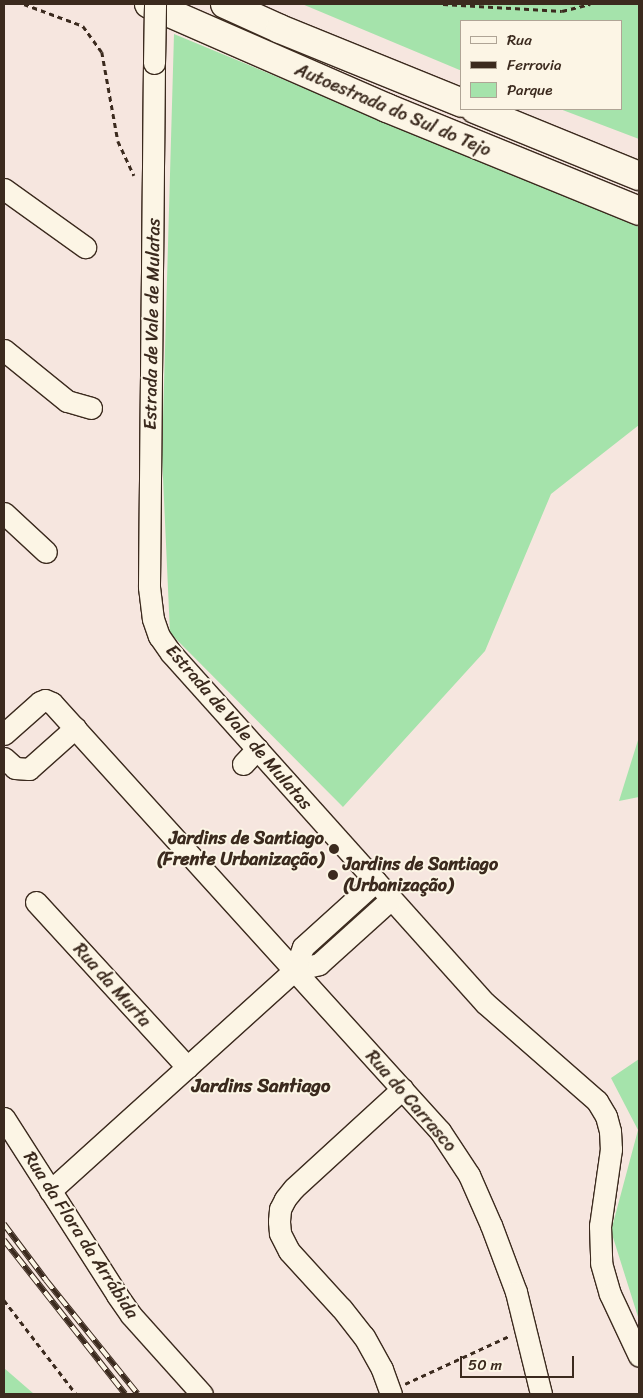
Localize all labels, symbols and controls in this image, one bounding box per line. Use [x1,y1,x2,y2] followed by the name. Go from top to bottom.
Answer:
[460,20,623,110] legend
[507,27,532,53] text: Rua
[507,52,561,78] text: Ferrovia
[291,59,495,161] street label: Autoestrada do Sul do Tejo
[507,77,552,103] text: Parque
[139,217,165,431] street label: Estrada de Vale de Mulatas
[161,640,317,814] street label: Estrada de Vale de Mulatas
[156,828,324,871] place label: Jardins de Santiago (Frente Urbanização)
[328,843,340,855] marker: Jardins de Santiago (Frente Urbanização)
[343,854,499,896] place label: Jardins de Santiago (Urbanização)
[327,869,339,881] marker: Jardins de Santiago (Urbanização)
[68,938,156,1032] street label: Rua da Murta
[361,1046,461,1156] street label: Rua do Carrasco
[191,1075,331,1097] district label: Jardins Santiago
[19,1148,143,1322] street label: Rua da Flora da Arrábida
[463,1346,577,1378] scale bar
[468,1352,502,1378] text: 50 m

